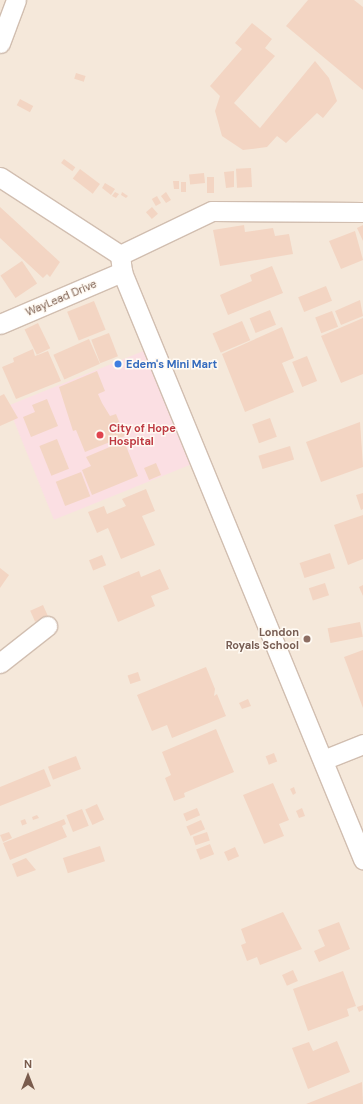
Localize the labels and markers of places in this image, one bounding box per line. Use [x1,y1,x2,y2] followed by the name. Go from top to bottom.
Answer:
[126,357,217,371] place label: Edem's Mini Mart
[113,359,123,369] marker: Edem's Mini Mart
[109,422,176,448] place label: City of Hope Hospital
[94,429,106,441] marker: City of Hope Hospital
[226,626,299,652] place label: London Royals School
[302,634,312,644] marker: London Royals School

